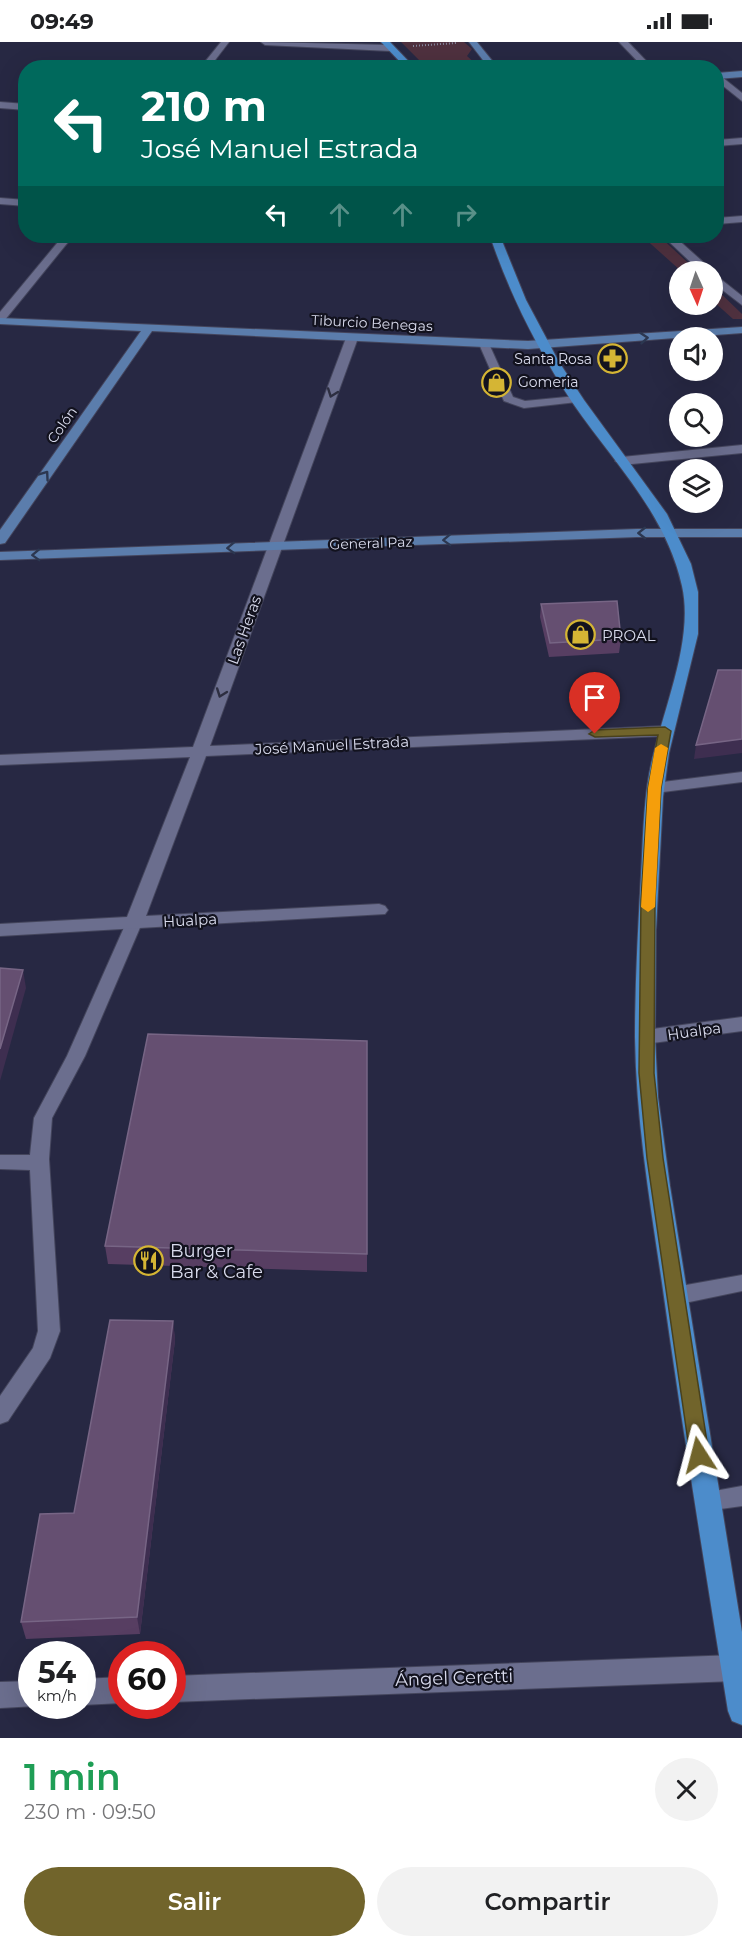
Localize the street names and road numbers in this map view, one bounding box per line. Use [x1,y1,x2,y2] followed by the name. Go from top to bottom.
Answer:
[311,311,433,335] street label: Tiburcio Benegas
[43,403,81,447] street label: Colón
[329,533,413,553] street label: General Paz
[223,593,265,667] street label: Las Heras
[253,731,410,759] street label: José Manuel Estrada
[162,909,218,931] street label: Hualpa
[666,1018,722,1044] street label: Hualpa
[395,1665,513,1691] street label: Ángel Ceretti

